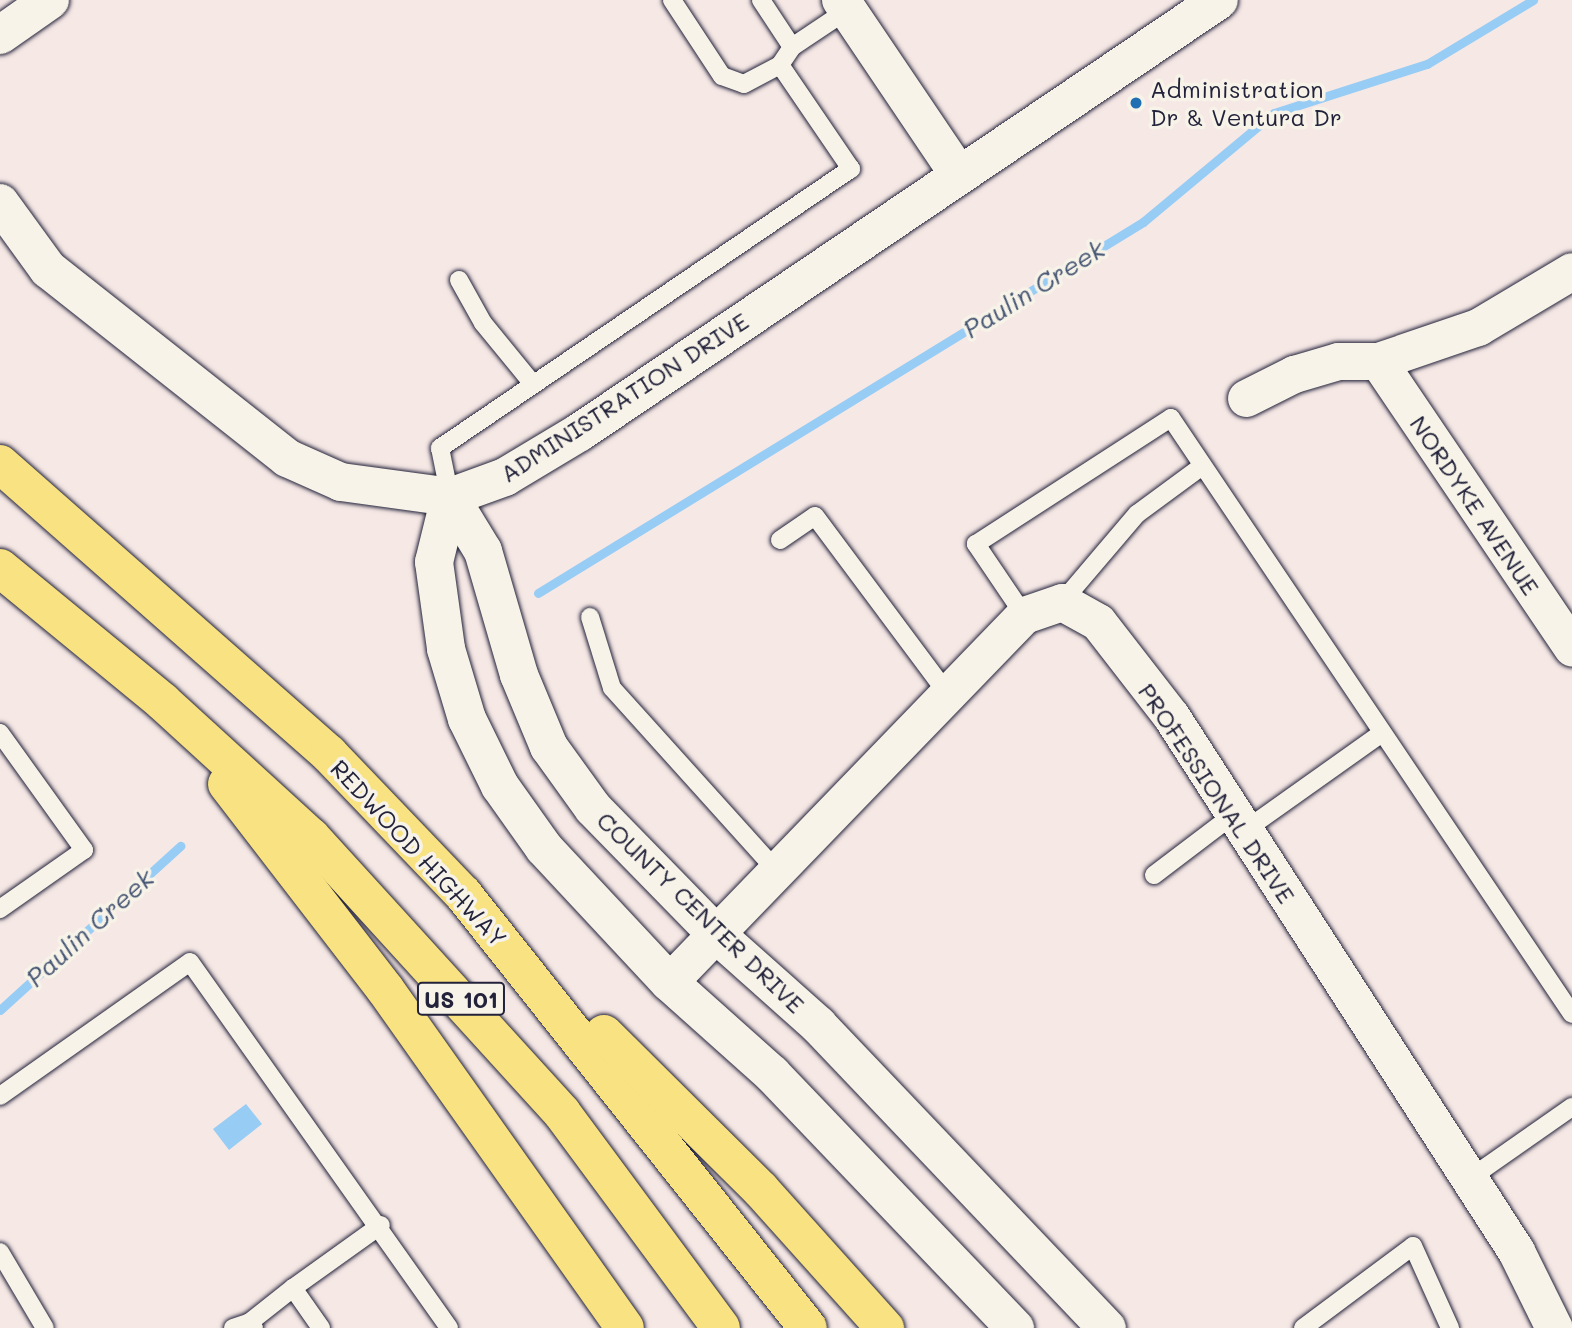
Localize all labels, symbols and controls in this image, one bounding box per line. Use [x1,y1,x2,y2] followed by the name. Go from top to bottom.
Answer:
[1150,75,1342,131] place label: Administration Dr & Ventura Dr
[1128,95,1144,111] marker: Administration Dr & Ventura Dr
[957,233,1111,345] water label: Paulin Creek
[495,306,753,488] street label: ADMINISTRATION DRIVE
[1404,410,1546,600] street label: NORDYKE AVENUE
[1133,678,1301,908] street label: PROFESSIONAL DRIVE
[325,754,513,952] street label: REDWOOD HIGHWAY
[591,805,811,1019] street label: COUNTY CENTER DRIVE
[20,863,160,993] water label: Paulin Creek
[416,980,506,1018] road number: US 101

